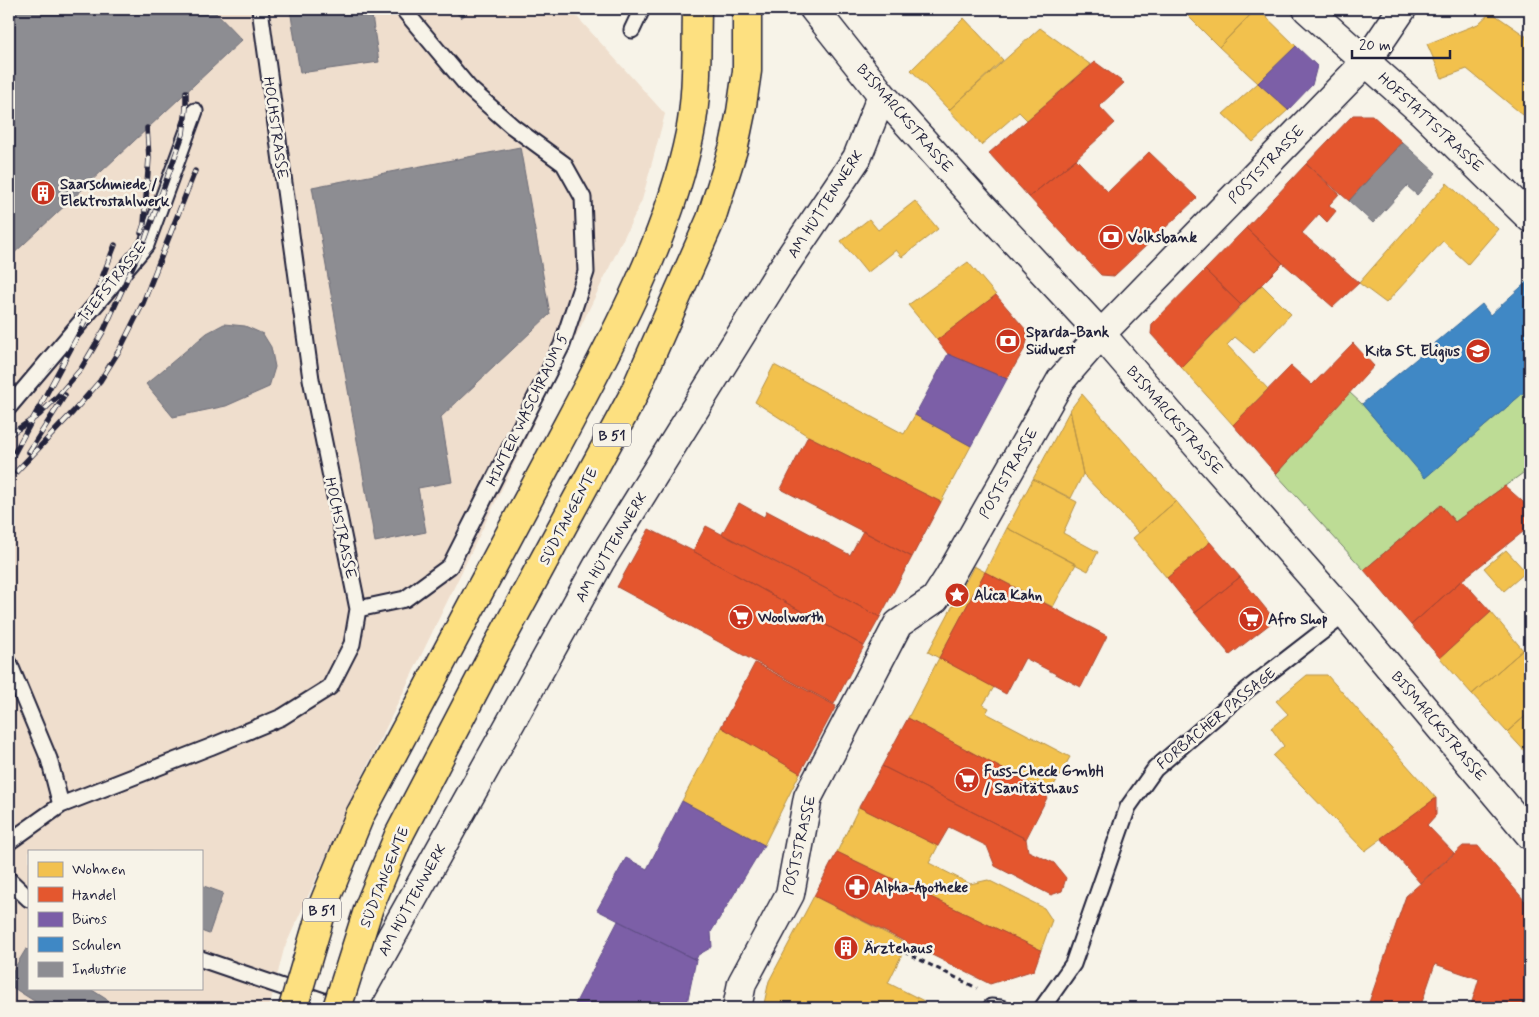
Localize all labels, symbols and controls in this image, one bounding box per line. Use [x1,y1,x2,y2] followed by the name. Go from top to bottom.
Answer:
[1352,28,1449,60] scale bar
[1359,36,1391,56] text: 20 m
[851,60,957,177] street label: BISMARCKSTRASSE
[1373,69,1488,177] street label: HOFSTATTSTRASSE
[258,76,292,181] street label: HOCHSTRASSE
[1224,121,1309,208] street label: POSTSTRASSE
[784,147,868,262] street label: AM HÜTTENWERK
[60,175,170,212] place label: Saarschmiede / Elektrostahlwerk
[30,180,56,206] building icon: Saarschmiede / Elektrostahlwerk
[1098,224,1124,250] bank icon: Volksbank
[1128,228,1198,248] place label: Volksbank
[74,238,152,327] street label: TIEFSTRASSE
[1026,323,1110,360] place label: Sparda-Bank Südwest
[995,328,1021,354] bank icon: Sparda-Bank Südwest
[482,331,574,490] street label: HINTER WASCHRAUM 5
[1465,338,1491,364] school or university icon: Kita St. Eligius
[1365,342,1460,363] place label: Kita St. Eligius
[1121,362,1227,479] street label: BISMARCKSTRASSE
[593,424,631,446] road number: B 51
[975,424,1043,522] street label: POSTSTRASSE
[535,464,603,569] street label: SÜDTANGENTE
[319,476,361,581] street label: HOCHSTRASSE
[571,489,653,606] street label: AM HÜTTENWERK
[944,582,970,608] place icon: Alica Kahn
[974,586,1043,606] place label: Alica Kahn
[728,604,754,630] supermarket icon: Woolworth
[1238,606,1264,632] supermarket icon: Afro Shop
[757,608,824,628] place label: Woolworth
[1268,610,1328,630] place label: Afro Shop
[1153,663,1281,774] street label: FORBACHER PASSAGE
[1386,667,1490,786] street label: BISMARCKSTRASSE
[984,762,1104,799] place label: Fuss-Check GmbH / Sanitätshaus
[954,767,980,793] supermarket icon: Fuss-Check GmbH / Sanitätshaus
[779,793,821,897] street label: POSTSTRASSE
[356,824,414,931] street label: SÜDTANGENTE
[374,841,452,960] street label: AM HÜTTENWERK
[28,850,202,990] legend
[72,860,126,880] text: Wohnen
[844,874,870,900] pharmacy icon: Alpha-Apotheke
[874,878,969,899] place label: Alpha-Apotheke
[72,886,116,906] text: Handel
[303,898,341,922] road number: B 51
[72,910,107,930] text: Büros
[833,935,859,961] building icon: Ärztehaus
[72,936,122,956] text: Schulen
[864,939,933,959] place label: Ärztehaus
[72,960,127,980] text: Industrie

